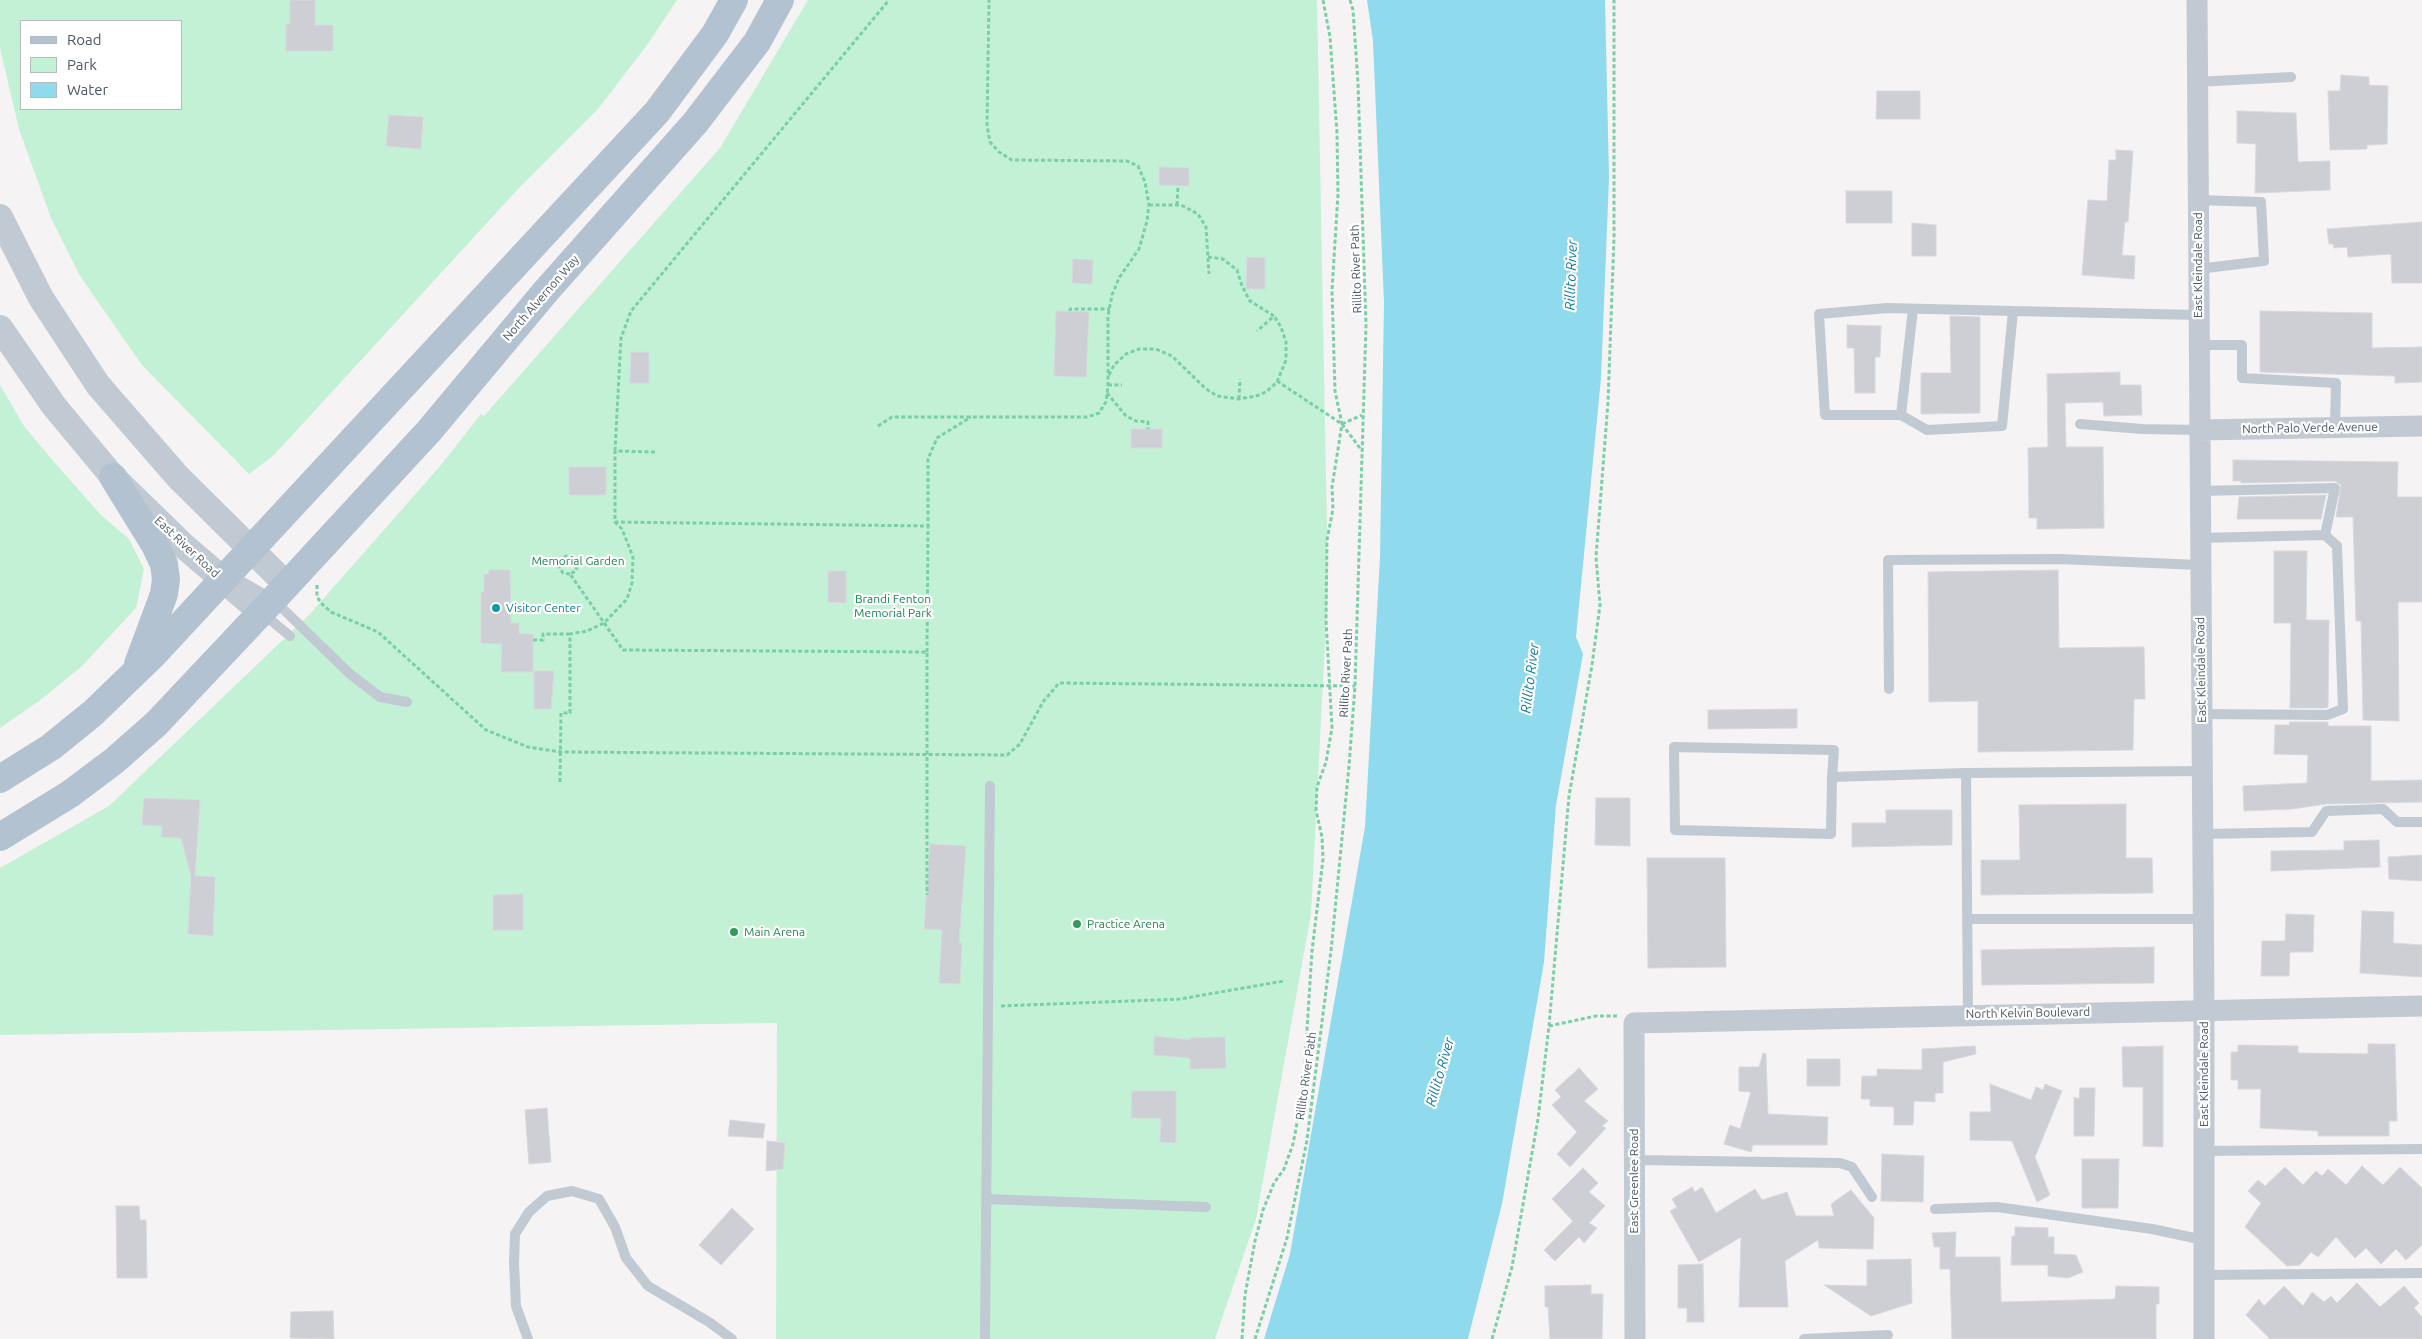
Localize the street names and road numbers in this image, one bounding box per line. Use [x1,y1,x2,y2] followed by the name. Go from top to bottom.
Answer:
[2191,212,2205,318] street label: East Kleindale Road
[1347,224,1365,314] street label: Rillito River Path
[500,252,582,344] street label: North Alvernon Way
[2242,420,2378,436] street label: North Palo Verde Avenue
[152,513,222,581] street label: East River Road
[2193,617,2209,723] street label: East Kleindale Road
[1336,628,1356,718] street label: Rillito River Path
[1966,1005,2090,1021] street label: North Kelvin Boulevard
[2197,1021,2211,1127] street label: East Kleindale Road
[1293,1031,1319,1121] street label: Rillito River Path
[1627,1129,1641,1233] street label: East Greenlee Road

